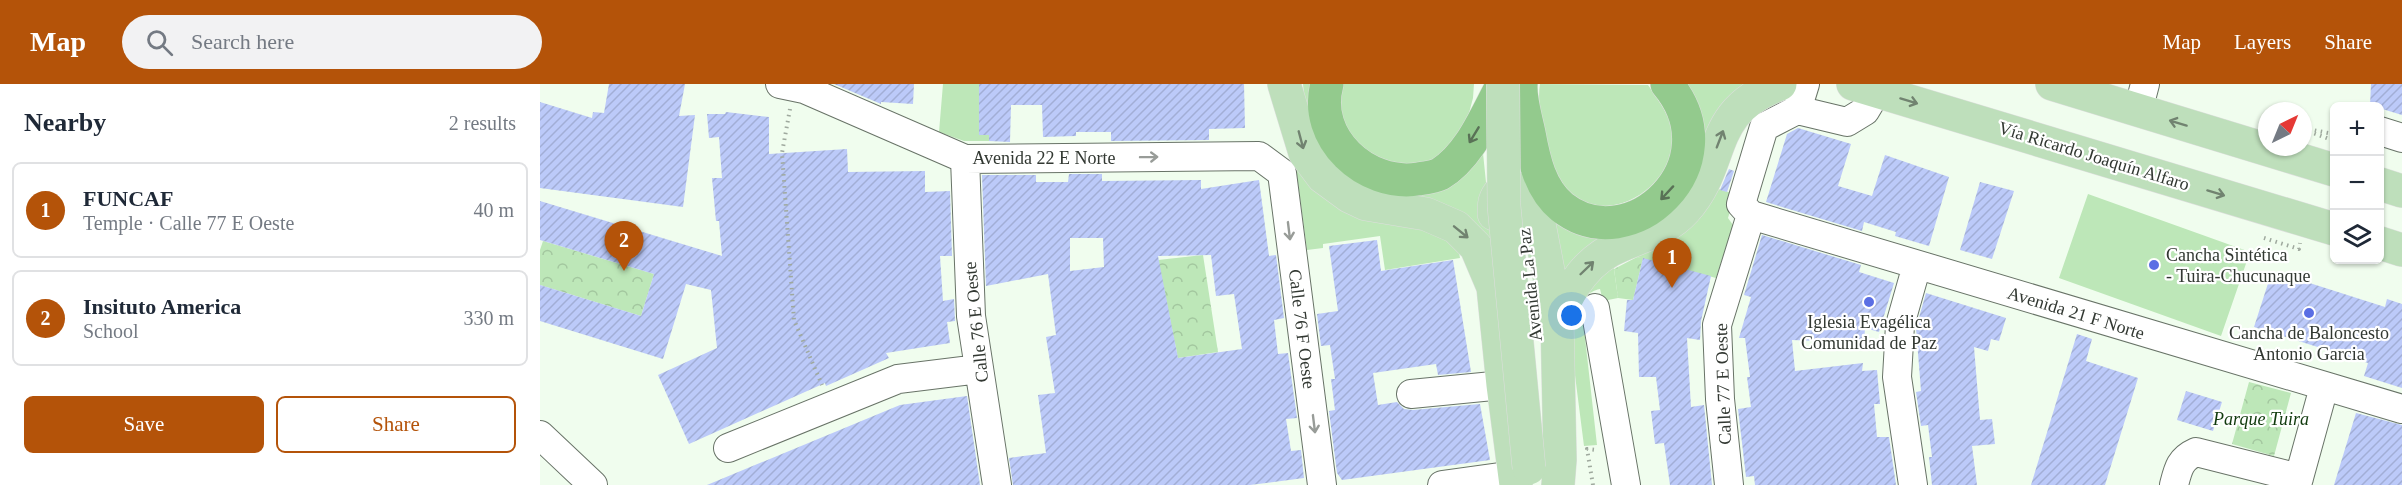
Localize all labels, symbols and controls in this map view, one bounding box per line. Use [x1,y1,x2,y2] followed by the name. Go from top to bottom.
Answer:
[122,15,542,69] search box
[30,26,86,57] text: Map
[143,26,176,59] icon: search
[191,29,294,54] text: Search here
[2163,30,2201,54] text: Map
[2234,30,2291,54] text: Layers
[2324,30,2372,54] text: Share
[1899,96,1918,107] one-way arrow
[2258,102,2312,156] north arrow
[2330,102,2384,264] map controls
[2330,102,2384,156] button: +
[24,108,106,137] text: Nearby
[449,112,516,134] text: 2 results
[1996,117,2192,195] street label: Vía Ricardo Joaquín Alfaro
[2169,117,2188,128] one-way arrow
[1468,126,1480,143] one-way arrow
[1296,130,1307,149] one-way arrow
[1715,130,1726,149] one-way arrow
[972,148,1116,168] street label: Avenida 22 E Norte
[1139,151,1159,163] one-way arrow
[2330,156,2384,210] button: −
[83,186,173,211] text: FUNCAF
[1660,186,1674,201] one-way arrow
[2206,188,2225,199] one-way arrow
[41,199,51,221] text: 1
[473,199,514,221] text: 40 m
[2330,210,2384,264] button: layers
[83,212,294,234] text: Temple · Calle 77 E Oeste
[1284,220,1295,240] one-way arrow
[604,222,644,271] pin: 2
[1453,225,1468,239] one-way arrow
[1514,227,1546,343] street label: Avenida La Paz
[1652,238,1692,288] pin: 1
[2166,245,2310,286] place label: Cancha Sintética - Tuira-Chucunaque
[2147,258,2161,272] marker: Cancha Sintética - Tuira-Chucunaque
[960,261,992,383] street label: Calle 76 E Oeste
[1579,261,1594,275] one-way arrow
[1285,268,1319,390] street label: Calle 76 F Oeste
[2005,283,2147,343] street label: Avenida 21 F Norte
[83,294,241,319] text: Insituto America
[1862,295,1876,309] marker: Iglesia Evagélica Comunidad de Paz
[1557,301,1586,330] your location
[2302,306,2316,320] marker: Cancha de Baloncesto Antonio Garcia
[41,307,51,329] text: 2
[463,307,514,329] text: 330 m
[1801,312,1937,353] place label: Iglesia Evagélica Comunidad de Paz
[83,320,139,342] text: School
[1711,323,1735,445] street label: Calle 77 E Oeste
[2229,323,2389,364] place label: Cancha de Baloncesto Antonio Garcia
[24,396,264,453] button: Save
[276,396,516,453] button: Share
[2212,409,2309,429] park label: Parque Tuira
[1309,414,1320,434] one-way arrow

